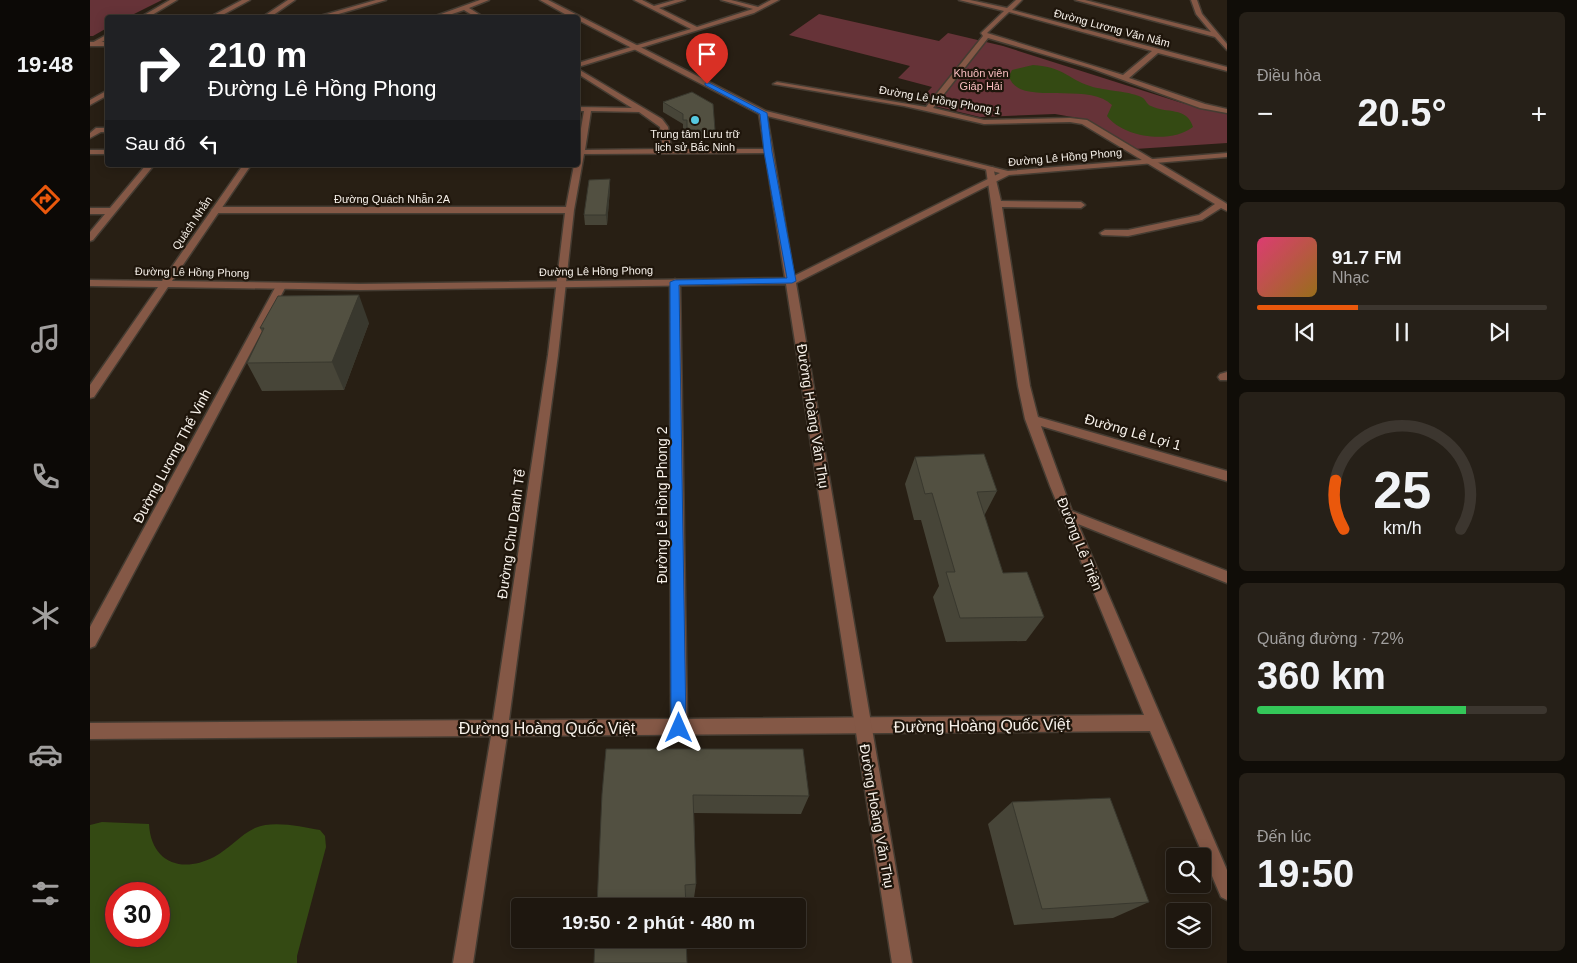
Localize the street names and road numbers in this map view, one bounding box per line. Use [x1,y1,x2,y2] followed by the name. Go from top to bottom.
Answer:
[1053,7,1171,49] street label: Đường Lương Văn Nắm
[878,83,1002,117] street label: Đường Lê Hồng Phong 1
[1008,146,1122,168] street label: Đường Lê Hồng Phong
[334,193,451,205] street label: Đường Quách Nhẫn 2A
[170,194,214,252] street label: Quách Nhẫn
[539,264,653,278] street label: Đường Lê Hồng Phong
[135,265,249,279] street label: Đường Lê Hồng Phong
[794,343,832,489] street label: Đường Hoàng Văn Thụ
[130,386,214,526] street label: Đường Lương Thế Vinh
[1083,411,1183,453] street label: Đường Lê Lợi 1
[654,426,670,584] street label: Đường Lê Hồng Phong 2
[494,468,528,600] street label: Đường Chu Danh Tể
[1054,495,1106,593] street label: Đường Lê Triện
[894,715,1071,736] street label: Đường Hoàng Quốc Việt
[459,720,636,737] street label: Đường Hoàng Quốc Việt
[856,743,898,889] street label: Đường Hoàng Văn Thụ

